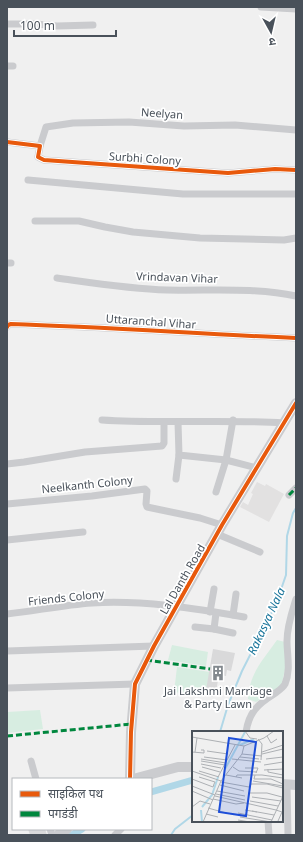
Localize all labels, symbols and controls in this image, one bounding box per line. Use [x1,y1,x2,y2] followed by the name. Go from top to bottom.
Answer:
[14,12,116,38] scale bar
[251,12,291,52] north arrow
[20,17,55,34] text: 100 m
[268,35,277,50] text: उ
[140,104,184,122] street label: Neelyan
[108,148,182,168] street label: Surbhi Colony
[136,268,219,286] street label: Vrindavan Vihar
[105,310,197,332] street label: Uttaranchal Vihar
[41,472,134,496] street label: Neelkanth Colony
[156,541,208,617] street label: Lal Danth Road
[243,584,289,657] water label: Rakasya Nala
[27,586,105,608] street label: Friends Colony
[209,664,227,682] building icon: Jai Lakshmi Marriage & Party Lawn
[163,683,272,711] place label: Jai Lakshmi Marriage & Party Lawn
[192,731,283,822] inset map
[12,778,152,830] legend
[48,785,104,802] text: साइकिल पथ
[48,805,78,822] text: पगडंडी

